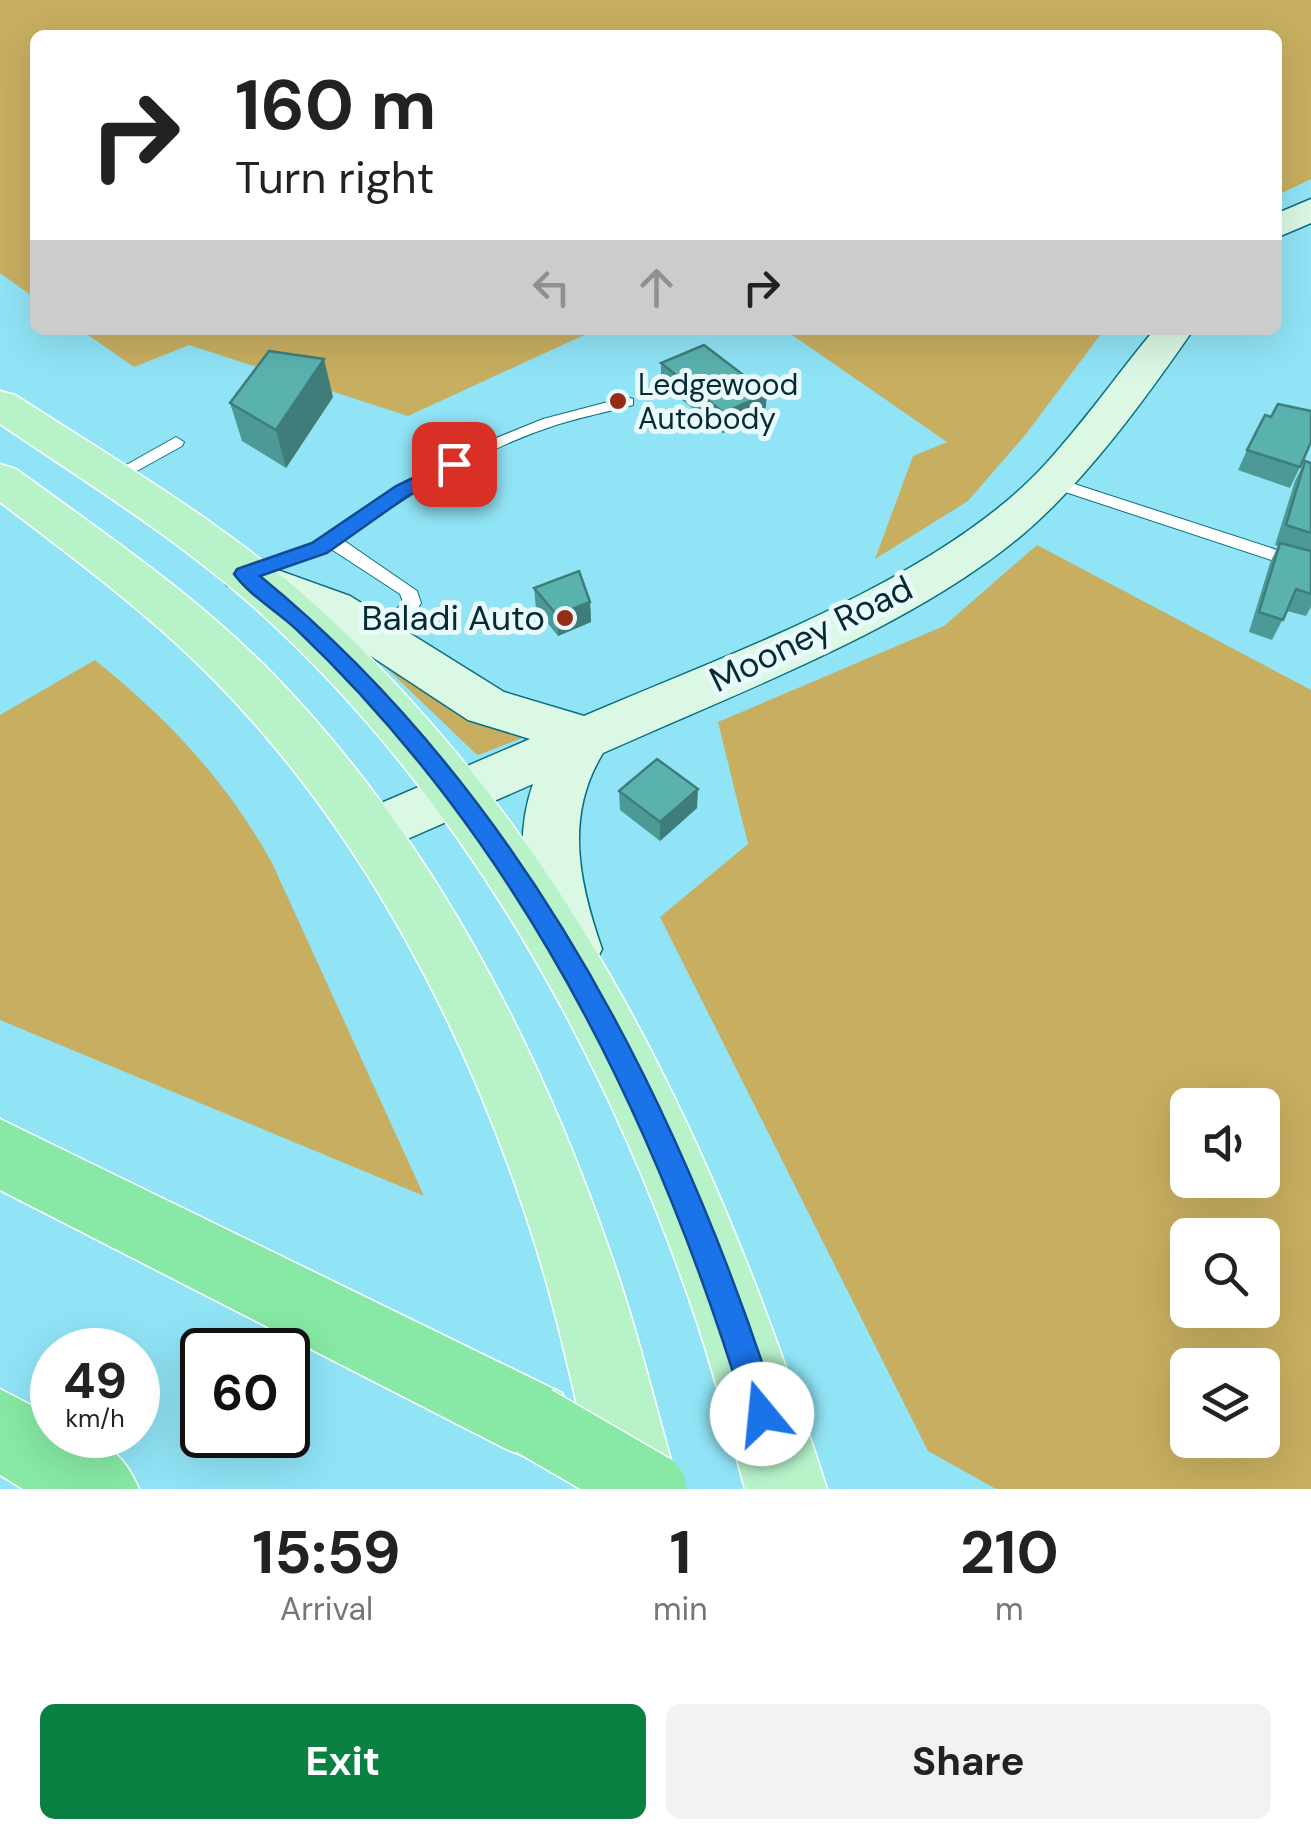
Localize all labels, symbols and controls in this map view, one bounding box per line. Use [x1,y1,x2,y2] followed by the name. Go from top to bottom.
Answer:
[235,60,436,151] text: 160 m
[70,70,200,200] icon: right
[235,148,434,207] text: Turn right
[524,260,579,315] icon: left
[629,260,684,315] icon: ahead
[734,260,789,315] icon: right
[638,365,798,438] place label: Ledgewood Autobody
[607,390,629,412] marker: Ledgewood Autobody
[412,422,497,507] pin
[427,437,482,492] icon: arrive
[702,565,920,703] street label: Mooney Road
[361,595,545,641] place label: Baladi Auto
[554,607,576,629] marker: Baladi Auto
[1170,1088,1280,1458] map controls
[1170,1088,1280,1198] button: sound
[1170,1218,1280,1328] button: search
[180,1328,310,1458] speed limit sign: 60
[63,1348,127,1414] text: 49
[1170,1348,1280,1458] button: layers
[710,1362,814,1466] position arrow
[65,1402,125,1435] text: km/h
[252,1513,401,1592] text: 15:59
[669,1513,691,1592] text: 1
[960,1513,1059,1592] text: 210
[280,1588,373,1630] text: Arrival
[653,1588,708,1630] text: min
[995,1588,1024,1630] text: m
[40,1704,646,1819] button: Exit
[666,1704,1271,1819] button: Share

